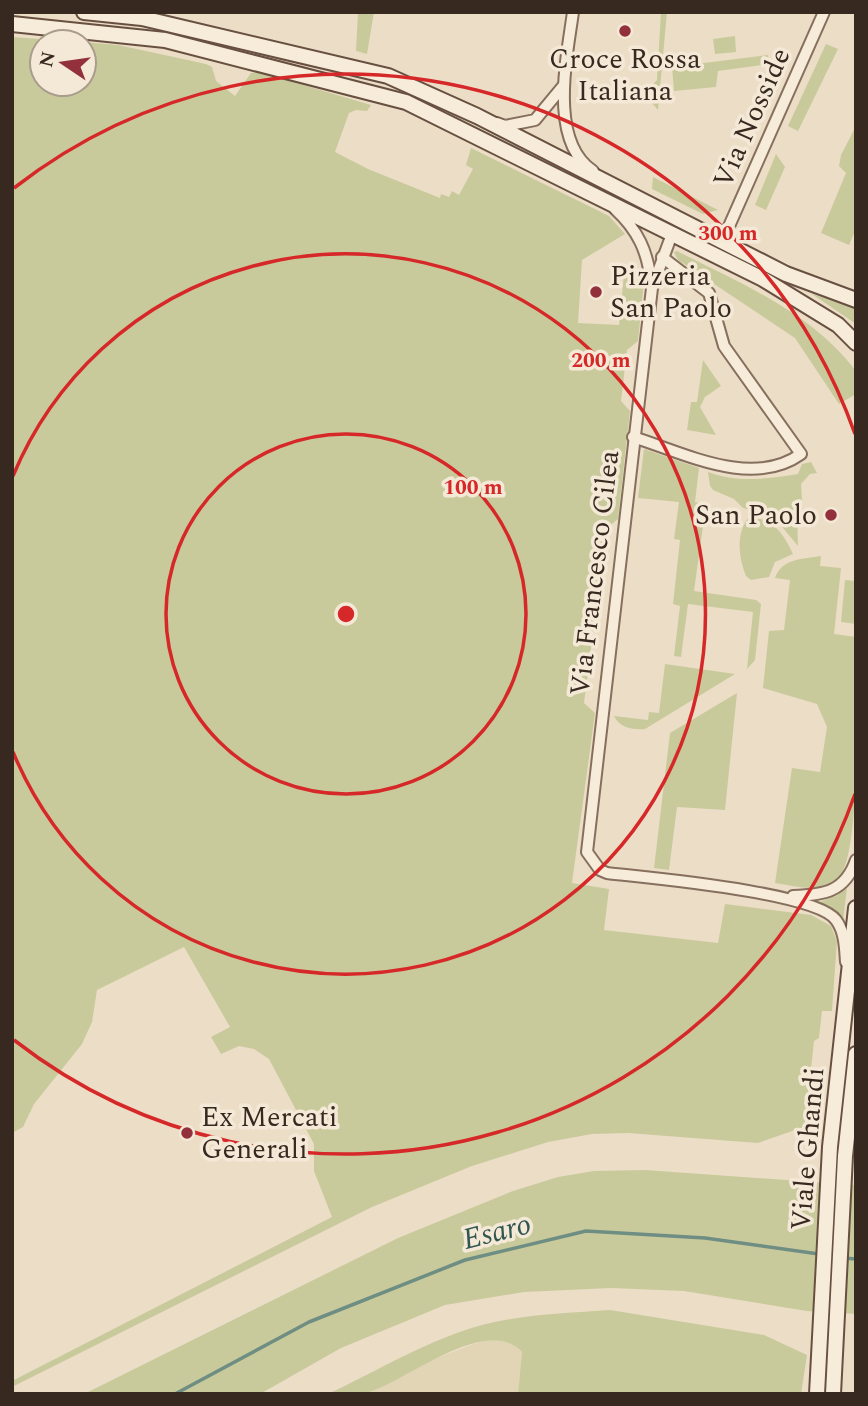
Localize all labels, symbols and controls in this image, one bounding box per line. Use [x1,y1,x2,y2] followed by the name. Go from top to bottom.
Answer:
[617,23,633,39] marker: Croce Rossa Italiana
[28,28,98,98] north arrow
[549,38,701,113] place label: Croce Rossa Italiana
[702,41,802,195] street label: Via Nosside
[32,49,64,70] text: N
[698,218,758,250] text: 300 m
[610,255,732,330] place label: Pizzeria San Paolo
[588,284,604,300] marker: Pizzeria San Paolo
[571,345,631,377] text: 200 m
[559,447,631,698] street label: Via Francesco Cilea
[443,472,503,504] text: 100 m
[695,494,817,537] place label: San Paolo
[823,507,839,523] marker: San Paolo
[334,602,358,626] centre of rings
[779,1065,837,1233] street label: Viale Ghandi
[201,1096,337,1171] place label: Ex Mercati Generali
[179,1125,195,1141] marker: Ex Mercati Generali
[458,1201,536,1263] water label: Esaro

